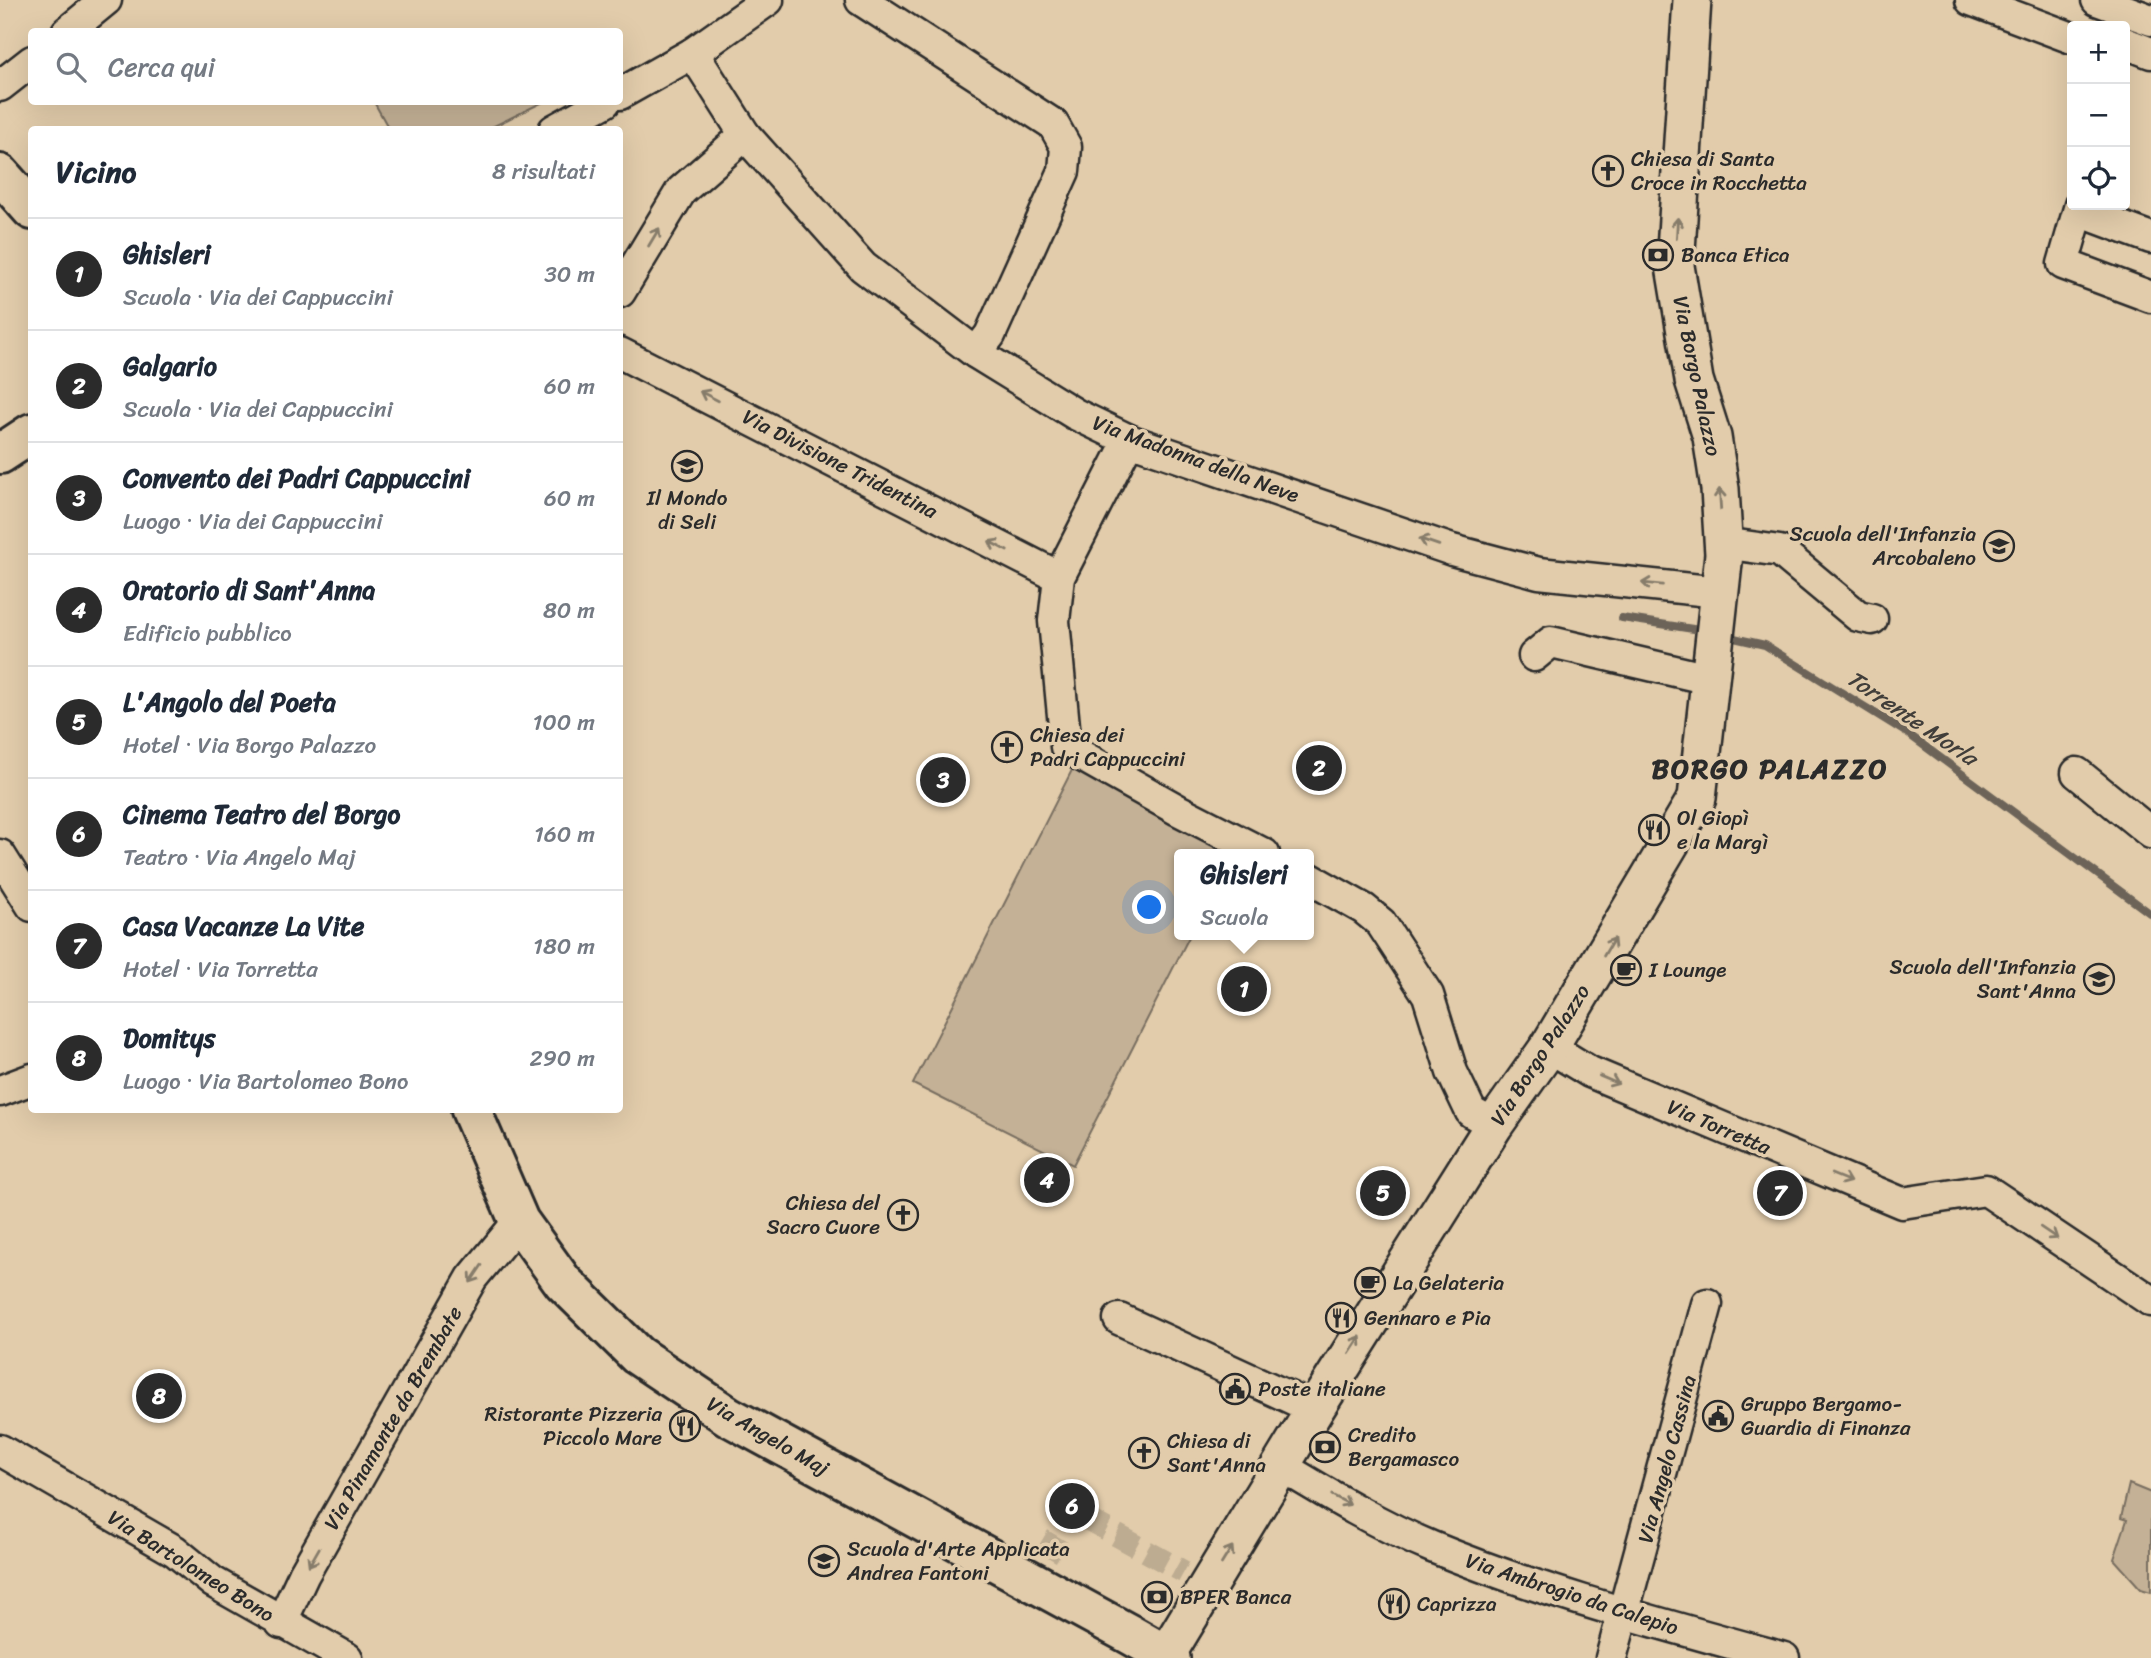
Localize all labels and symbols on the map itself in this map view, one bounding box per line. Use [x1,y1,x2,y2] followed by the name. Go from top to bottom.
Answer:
[1631,140,1807,202] place label: Chiesa di Santa Croce in Rocchetta
[1591,154,1625,188] church icon: Chiesa di Santa Croce in Rocchetta
[1671,217,1684,239] one-way arrow
[648,227,661,248] one-way arrow
[1681,236,1790,274] place label: Banca Etica
[1641,238,1675,272] bank icon: Banca Etica
[1661,292,1733,460] street label: Via Borgo Palazzo
[699,389,720,403] one-way arrow
[735,398,945,530] street label: Via Divisione Tridentina
[1087,404,1305,514] street label: Via Madonna della Neve
[670,449,704,483] school or university icon: Il Mondo di Seli
[646,479,728,541] place label: Il Mondo di Seli
[1714,488,1727,511] one-way arrow
[1790,515,1976,577] place label: Scuola dell'Infanzia Arcobaleno
[1982,529,2016,563] school or university icon: Scuola dell'Infanzia Arcobaleno
[1419,535,1441,548] one-way arrow
[988,539,1009,552] one-way arrow
[1641,577,1663,590] one-way arrow
[1838,659,1989,779] water label: Torrente Morla
[1030,716,1186,778] place label: Chiesa dei Padri Cappuccini
[990,730,1024,764] church icon: Chiesa dei Padri Cappuccini
[1296,742,1342,794] pin: 2
[1651,744,1889,793] district label: BORGO PALAZZO
[920,754,966,806] pin: 3
[1677,799,1768,861] place label: Ol Giopì e la Margì
[1637,813,1671,847] restaurant icon: Ol Giopì e la Margì
[1132,890,1166,924] your location
[1603,937,1616,958] one-way arrow
[1890,948,2076,1010] place label: Scuola dell'Infanzia Sant'Anna
[1648,951,1726,989] place label: I Lounge
[1609,953,1643,987] cafe icon: I Lounge
[2082,962,2116,996] school or university icon: Scuola dell'Infanzia Sant'Anna
[1221,963,1267,1015] pin: 1
[1480,976,1601,1134] street label: Via Borgo Palazzo
[1598,1074,1619,1087] one-way arrow
[1661,1088,1777,1166] street label: Via Torretta
[1024,1154,1070,1206] pin: 4
[1360,1167,1406,1219] pin: 5
[1757,1167,1803,1219] pin: 7
[1830,1172,1851,1185] one-way arrow
[767,1184,881,1246] place label: Chiesa del Sacro Cuore
[886,1198,920,1232] church icon: Chiesa del Sacro Cuore
[2039,1226,2059,1240] one-way arrow
[469,1264,483,1283] one-way arrow
[1393,1264,1504,1302] place label: La Gelateria
[1353,1266,1387,1300] cafe icon: La Gelateria
[313,1298,473,1538] street label: Via Pinamonte da Brembate
[1364,1299,1491,1337] place label: Gennaro e Pia
[1324,1301,1358,1335] restaurant icon: Gennaro e Pia
[1348,1336,1362,1356] one-way arrow
[136,1370,182,1422] pin: 8
[1258,1370,1386,1408] place label: Poste italiane
[1626,1370,1708,1547] street label: Via Angelo Cassina
[1218,1372,1252,1406] public building icon: Poste italiane
[699,1385,837,1487] street label: Via Angelo Maj
[1741,1385,1911,1447] place label: Gruppo Bergamo- Guardia di Finanza
[484,1395,662,1457] place label: Ristorante Pizzeria Piccolo Mare
[1701,1399,1735,1433] public building icon: Gruppo Bergamo- Guardia di Finanza
[668,1409,702,1443] restaurant icon: Ristorante Pizzeria Piccolo Mare
[1348,1416,1460,1478] place label: Credito Bergamasco
[1167,1422,1267,1484] place label: Chiesa di Sant'Anna
[1308,1430,1342,1464] bank icon: Credito Bergamasco
[1127,1436,1161,1470] church icon: Chiesa di Sant'Anna
[1049,1480,1095,1532] pin: 6
[1330,1493,1351,1507] one-way arrow
[100,1499,282,1633] street label: Via Bartolomeo Bono
[846,1530,1070,1592] place label: Scuola d'Arte Applicata Andrea Fantoni
[1461,1542,1684,1646] street label: Via Ambrogio da Calepio
[807,1544,841,1578] school or university icon: Scuola d'Arte Applicata Andrea Fantoni
[1221,1545,1235,1565] one-way arrow
[307,1546,321,1566] one-way arrow
[1180,1578,1292,1616] place label: BPER Banca
[1140,1580,1174,1614] bank icon: BPER Banca
[1417,1585,1497,1623] place label: Caprizza
[1377,1587,1411,1621] restaurant icon: Caprizza

